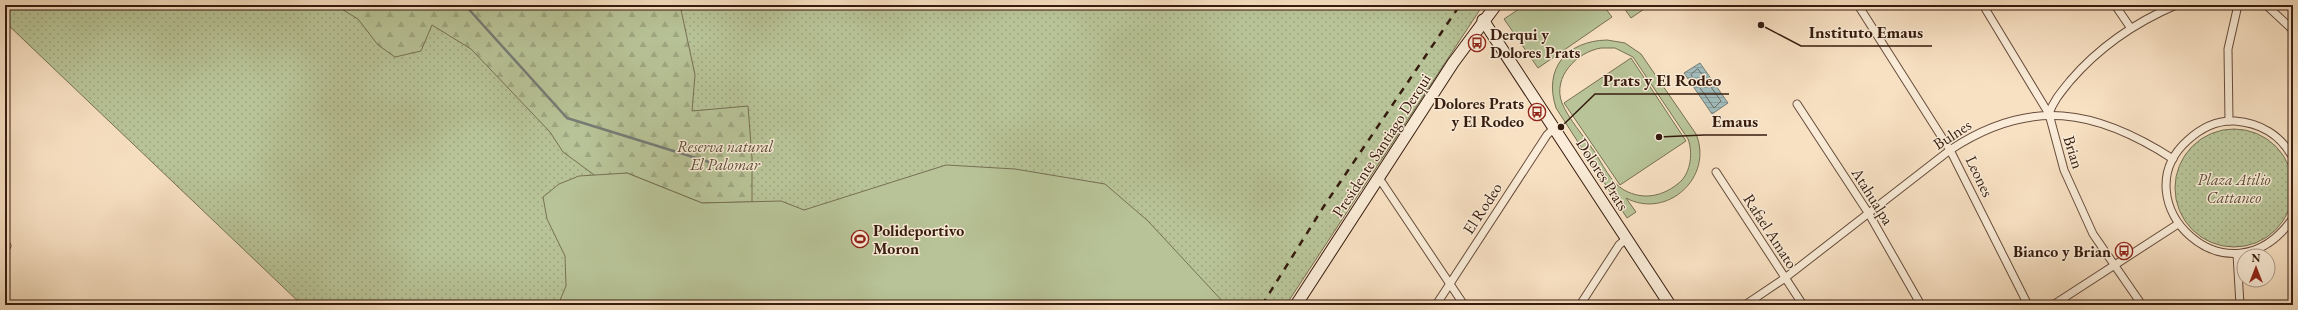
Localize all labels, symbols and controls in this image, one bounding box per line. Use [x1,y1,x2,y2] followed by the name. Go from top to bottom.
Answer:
[1801,17,1932,46] callout: Instituto Emaus
[1809,21,1923,43] text: Instituto Emaus
[1490,24,1580,63] place label: Derqui y Dolores Prats
[1467,33,1487,53] bus stop icon: Derqui y Dolores Prats
[1595,65,1729,94] callout: Prats y El Rodeo
[1603,69,1722,91] text: Prats y El Rodeo
[1327,70,1436,221] street label: Presidente Santiago Derqui
[1434,93,1524,132] place label: Dolores Prats y El Rodeo
[1527,102,1547,122] bus stop icon: Dolores Prats y El Rodeo
[1704,106,1767,135] callout: Emaus
[1712,110,1758,132] text: Emaus
[1929,114,1975,155] street label: Bulnes
[2059,133,2089,172] street label: Brian
[1571,134,1634,214] street label: Dolores Prats
[677,136,774,175] park label: Reserva natural El Palomar
[1961,152,1998,200] street label: Leones
[1846,163,1899,229] street label: Atahualpa
[2197,169,2271,208] park label: Plaza Atilio Cattaneo
[1458,178,1507,238] street label: El Rodeo
[1739,190,1803,273] street label: Rafael Amato
[873,220,964,259] place label: Polideportivo Moron
[850,229,870,249] sports icon: Polideportivo Moron
[2013,241,2111,262] place label: Bianco y Brian
[2114,241,2134,261] bus stop icon: Bianco y Brian
[2236,248,2276,288] north arrow
[2252,251,2261,265] text: N

